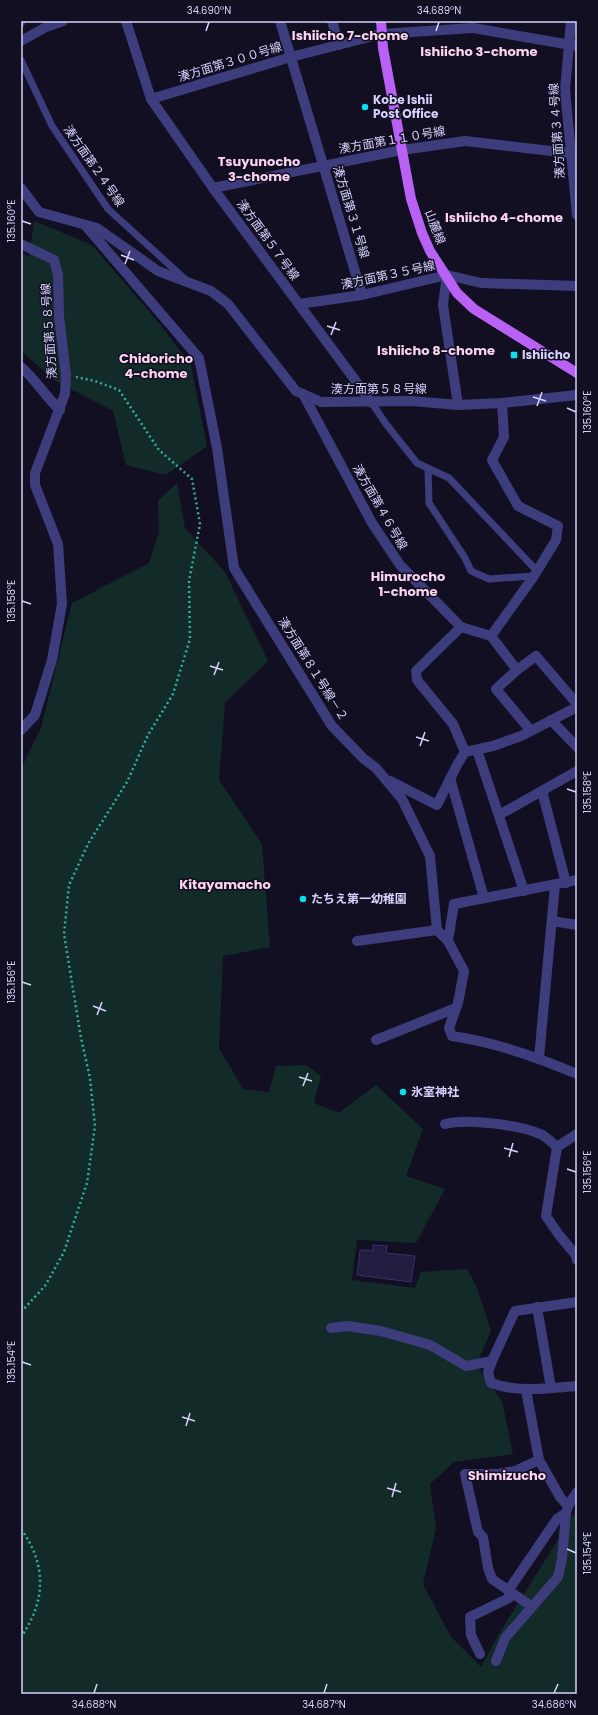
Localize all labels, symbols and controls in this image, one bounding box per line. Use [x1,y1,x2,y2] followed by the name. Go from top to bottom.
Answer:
[187,3,231,18] text: 34.690°N
[417,3,461,18] text: 34.689°N
[292,26,408,45] district label: Ishiicho 7-chome
[176,38,284,85] street label: 湊方面第３００号線
[420,42,538,61] district label: Ishiicho 3-chome
[545,83,568,180] street label: 湊方面第３４号線
[373,91,439,122] place label: Kobe Ishii Post Office
[360,102,370,112] marker: Kobe Ishii Post Office
[60,122,129,210] street label: 湊方面第２４号線
[337,122,447,157] street label: 湊方面第１１０号線
[218,152,300,186] district label: Tsuyunocho 3-chome
[329,163,374,260] street label: 湊方面第３１号線
[233,196,303,284] street label: 湊方面第５７号線
[4,200,19,242] text: 135.160°E
[421,207,450,247] street label: 山麓線
[445,208,563,227] district label: Ishiicho 4-chome
[339,256,437,293] street label: 湊方面第３５号線
[37,283,60,380] street label: 湊方面第５８号線
[377,341,495,360] district label: Ishiicho 8-chome
[522,346,571,363] place label: Ishiicho
[119,349,193,383] district label: Chidoricho 4-chome
[509,350,519,360] marker: Ishiicho
[331,380,427,397] street label: 湊方面第５８号線
[580,391,595,433] text: 135.160°E
[349,461,412,553] street label: 湊方面第４６号線
[371,567,445,601] district label: Himurocho 1-chome
[4,580,19,622] text: 135.158°E
[274,613,352,724] street label: 湊方面第８１号線－２
[580,771,595,813] text: 135.158°E
[179,875,271,894] district label: Kitayamacho
[311,890,407,907] place label: たちえ第一幼稚園
[298,894,308,904] marker: たちえ第一幼稚園
[4,961,19,1003] text: 135.156°E
[411,1083,459,1100] place label: 氷室神社
[398,1087,408,1097] marker: 氷室神社
[580,1151,595,1193] text: 135.156°E
[4,1341,19,1383] text: 135.154°E
[468,1466,546,1485] district label: Shimizucho
[580,1532,595,1574] text: 135.154°E
[72,1697,116,1712] text: 34.688°N
[302,1697,346,1712] text: 34.687°N
[532,1697,576,1712] text: 34.686°N

